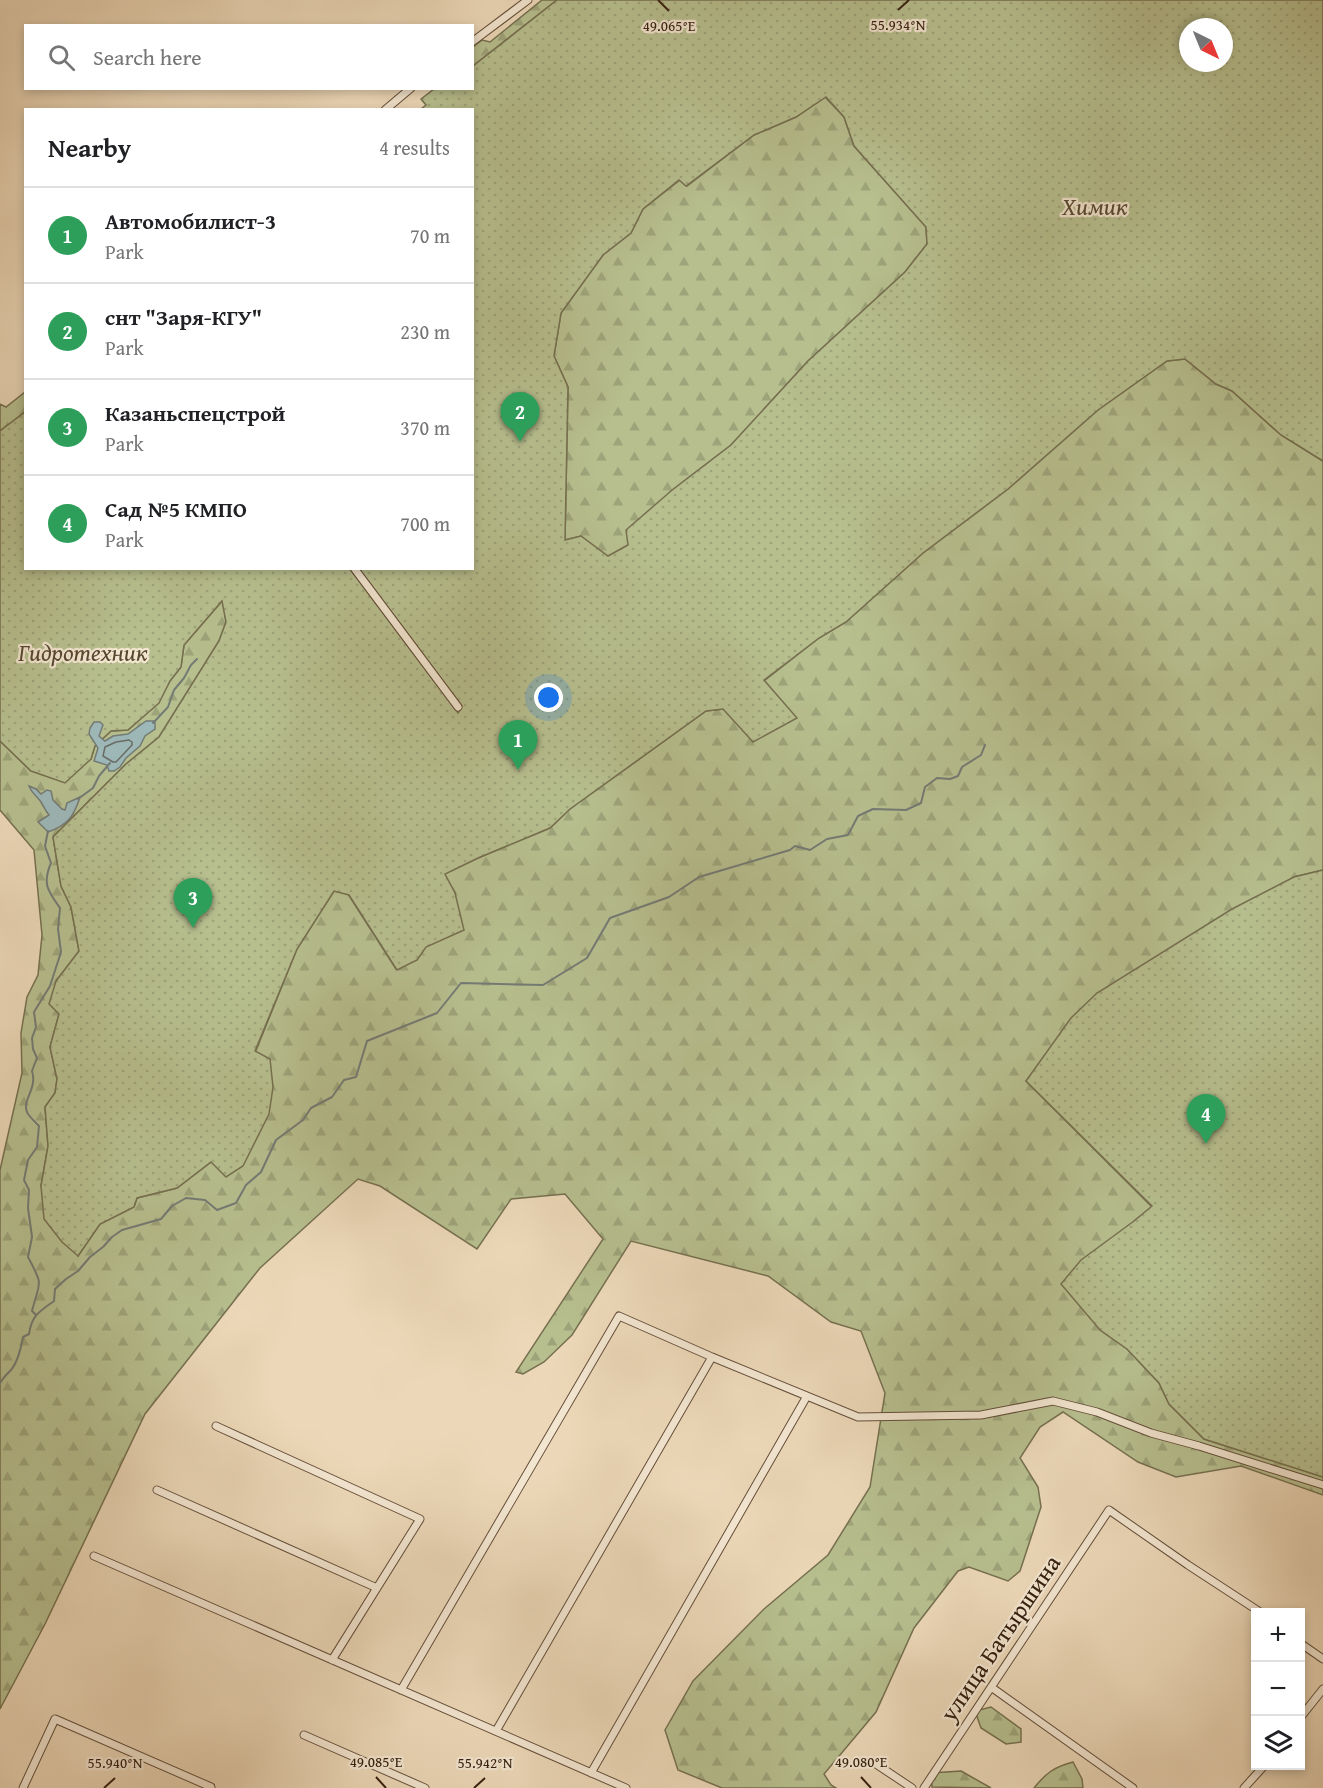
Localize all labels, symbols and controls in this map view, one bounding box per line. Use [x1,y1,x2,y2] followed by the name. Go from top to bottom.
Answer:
[871,14,926,35] text: 55.934°N
[643,15,696,36] text: 49.065°E
[1179,18,1233,72] north arrow
[24,24,474,90] search box
[45,41,78,74] icon: search
[93,41,202,73] text: Search here
[48,128,131,167] text: Nearby
[379,133,450,162] text: 4 results
[1061,189,1128,224] park label: Химик
[105,205,276,237] text: Автомобилист-3
[62,221,73,250] text: 1
[410,221,450,250] text: 70 m
[105,237,144,266] text: Park
[105,301,262,333] text: снт "Заря-КГУ"
[62,317,73,346] text: 2
[400,317,450,346] text: 230 m
[105,333,144,362] text: Park
[500,392,540,442] pin: 2
[105,397,285,429] text: Казаньспецстрой
[62,413,73,442] text: 3
[400,413,450,442] text: 370 m
[105,429,144,458] text: Park
[105,493,247,525] text: Сад №5 КМПО
[62,509,73,538] text: 4
[400,509,450,538] text: 700 m
[105,525,144,554] text: Park
[17,635,148,670] park label: Гидротехник
[534,683,563,712] your location
[498,720,538,770] pin: 1
[174,878,212,928] pin: 3
[1186,1094,1226,1144] pin: 4
[931,1547,1069,1729] street label: улица Батыршина
[1251,1608,1305,1770] map controls
[1251,1608,1305,1662] button: +
[1251,1662,1305,1716] button: −
[1251,1716,1305,1770] button: layers
[350,1751,403,1772] text: 49.085°E
[835,1751,888,1772] text: 49.080°E
[88,1752,143,1773] text: 55.940°N
[458,1752,513,1773] text: 55.942°N

